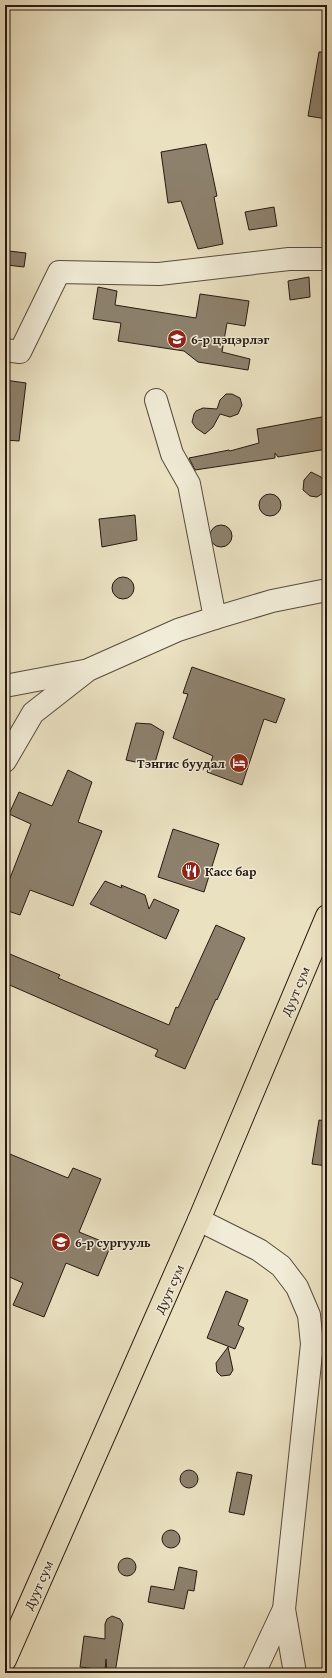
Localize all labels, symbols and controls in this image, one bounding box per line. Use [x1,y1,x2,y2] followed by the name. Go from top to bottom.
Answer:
[166,328,188,350] school or university icon: 6-р цэцэрлэг
[191,330,269,349] place label: 6-р цэцэрлэг
[228,752,250,774] hotel icon: Тэнгис буудал
[137,754,225,773] place label: Тэнгис буудал
[180,860,202,882] restaurant icon: Касс бар
[205,862,257,881] place label: Касс бар
[276,963,314,1020] street label: Дуут сум
[50,1231,72,1253] school or university icon: 6-р сургууль
[75,1233,151,1252] place label: 6-р сургууль
[150,1261,189,1318] street label: Дуут сум
[19,1557,58,1614] street label: Дуут сум

